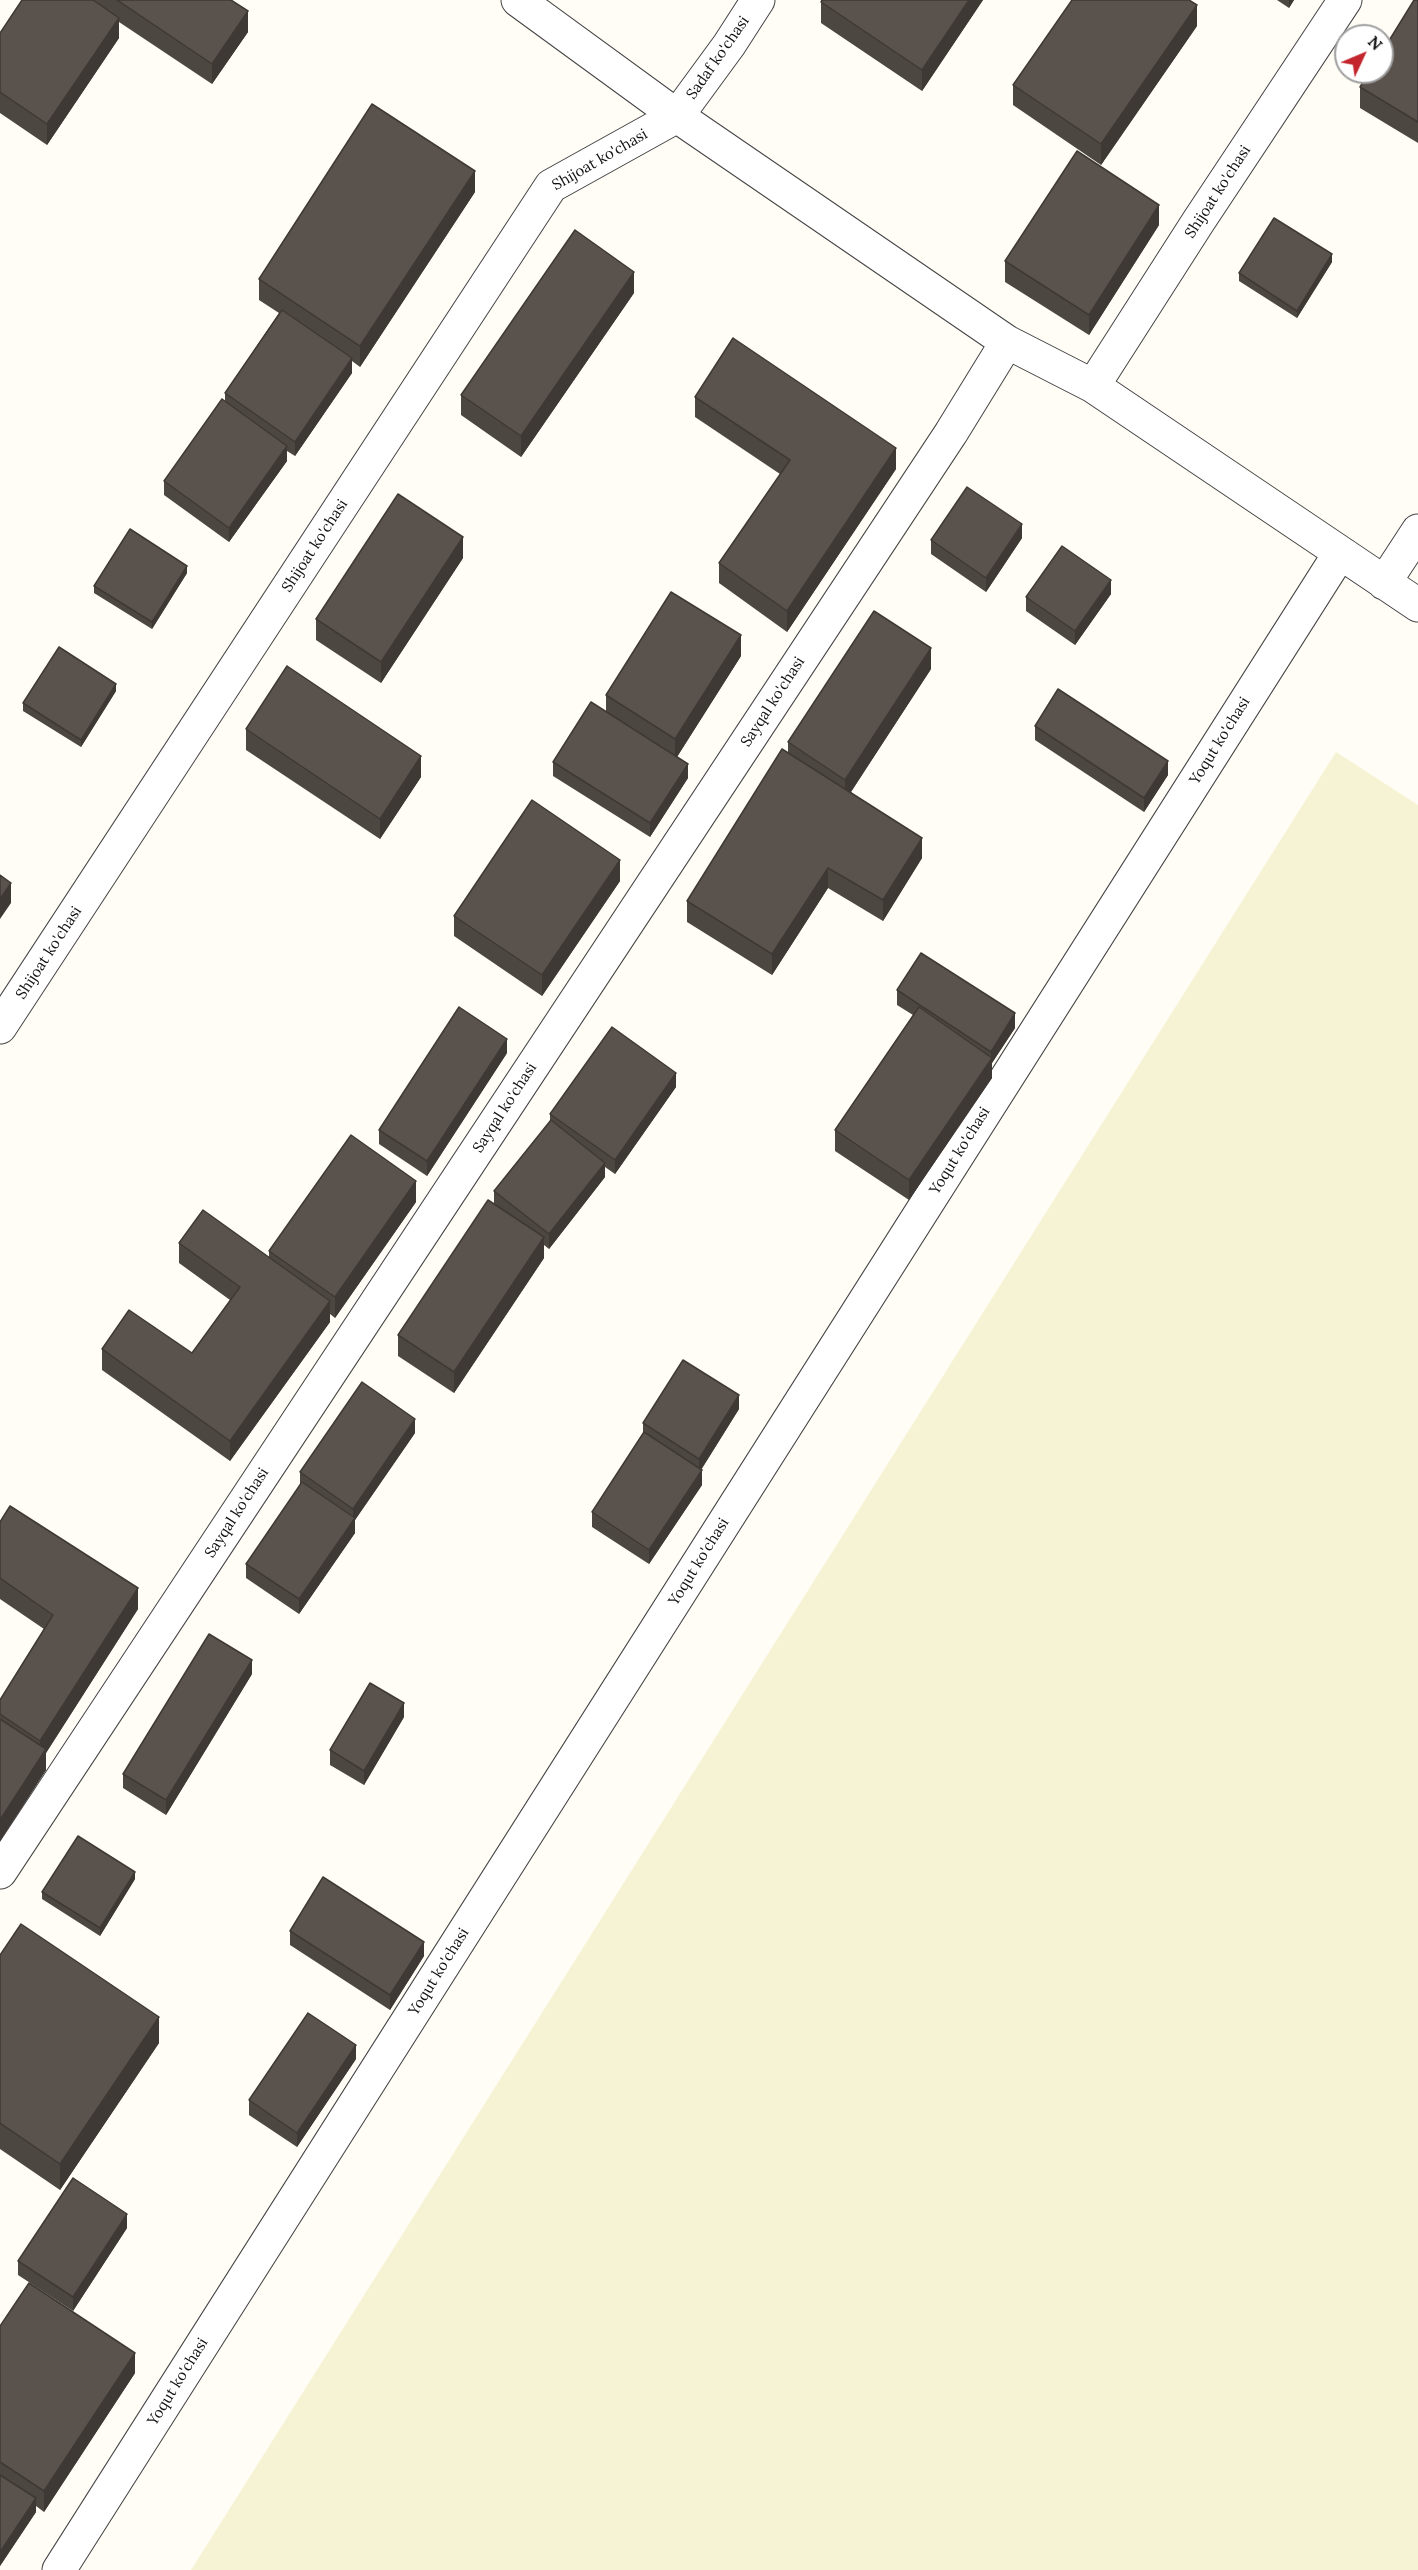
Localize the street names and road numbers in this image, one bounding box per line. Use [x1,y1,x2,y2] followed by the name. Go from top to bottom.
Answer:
[683,13,753,103] street label: Sadaf ko'chasi
[549,125,651,195] street label: Shijoat ko'chasi
[1181,142,1255,242] street label: Shijoat ko'chasi
[278,496,352,596] street label: Shijoat ko'chasi
[737,654,809,750] street label: Sayqal ko'chasi
[1186,694,1254,788] street label: Yoqut ko'chasi
[12,903,86,1003] street label: Shijoat ko'chasi
[469,1060,541,1156] street label: Sayqal ko'chasi
[926,1104,994,1198] street label: Yoqut ko'chasi
[201,1465,273,1561] street label: Sayqal ko'chasi
[665,1515,733,1609] street label: Yoqut ko'chasi
[405,1925,473,2019] street label: Yoqut ko'chasi
[144,2335,212,2429] street label: Yoqut ko'chasi

